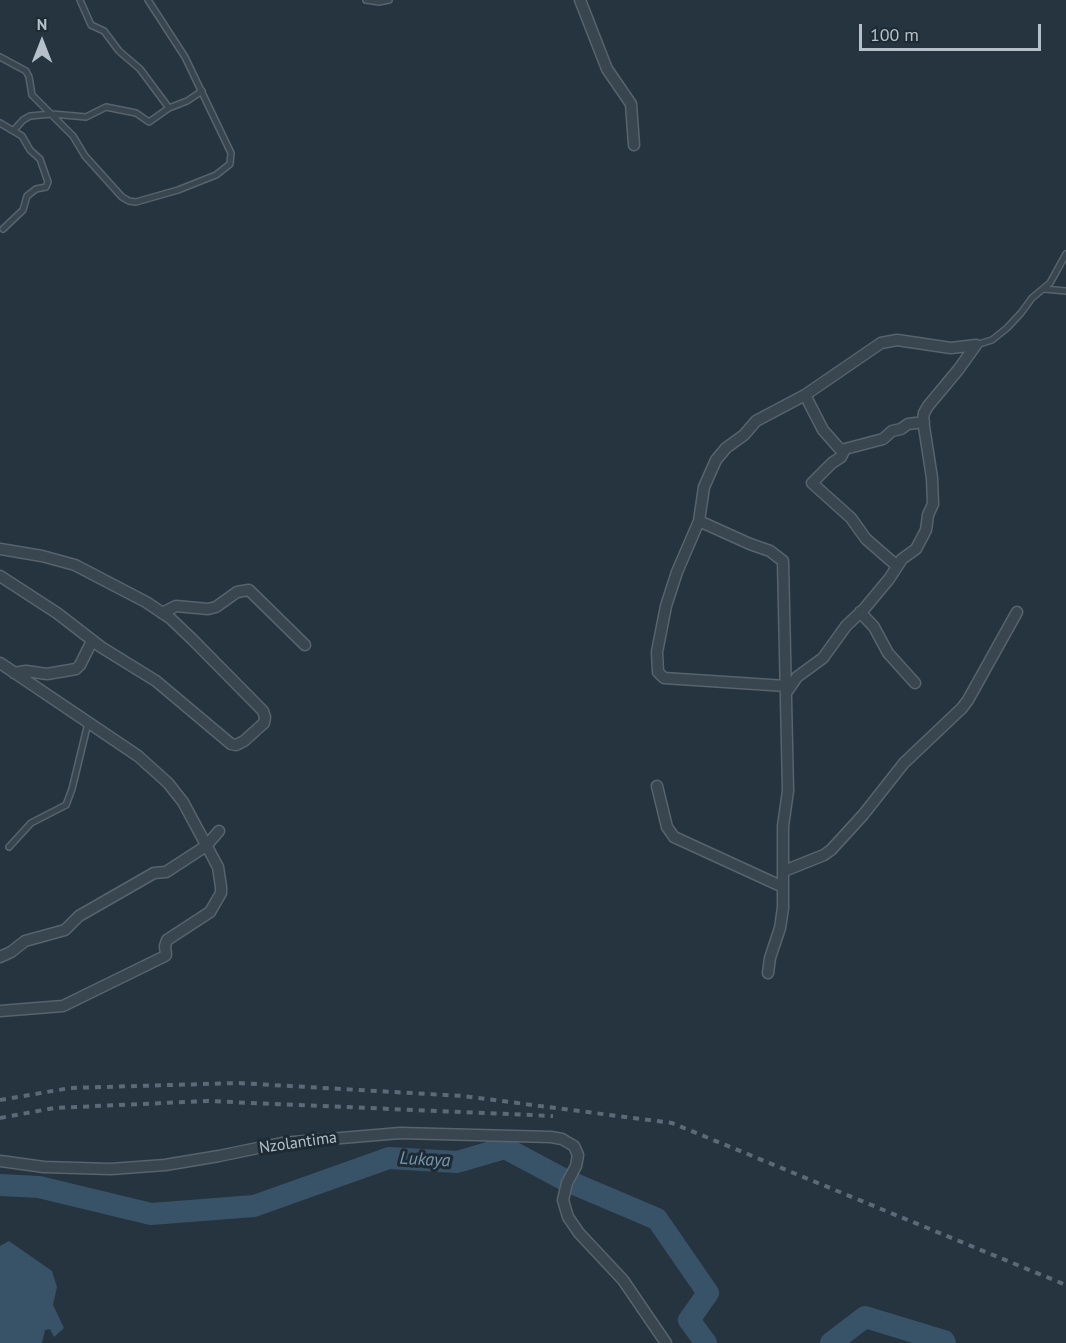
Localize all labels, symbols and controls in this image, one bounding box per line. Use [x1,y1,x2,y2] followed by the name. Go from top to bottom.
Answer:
[12,12,72,72] north arrow
[862,12,1044,50] scale bar
[37,14,47,34] text: N
[870,23,919,46] text: 100 m
[258,1128,338,1158] street label: Nzolantima
[399,1148,451,1172] water label: Lukaya

